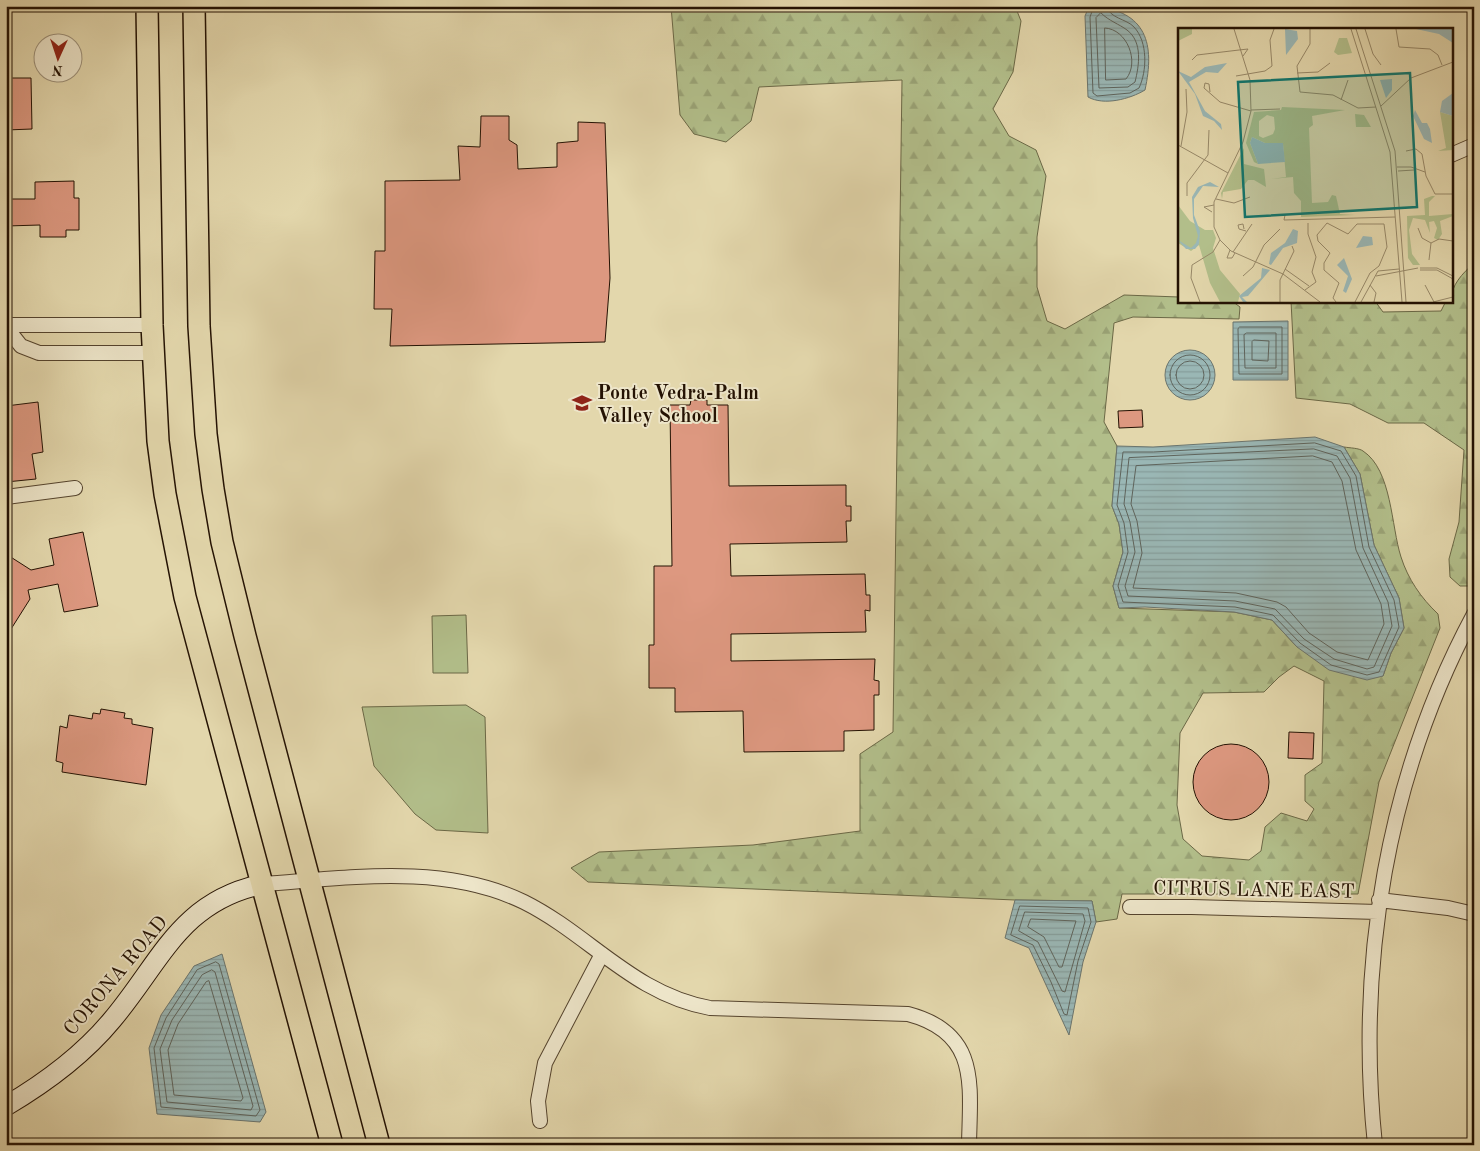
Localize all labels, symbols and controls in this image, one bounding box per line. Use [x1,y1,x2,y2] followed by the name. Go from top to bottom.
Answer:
[1178,28,1452,302] inset map
[32,32,82,82] north arrow
[51,63,63,77] text: N
[597,384,759,427] place label: Ponte Vedra-Palm Valley School
[571,392,593,414] school or university icon: Ponte Vedra-Palm Valley School
[1153,879,1355,903] street label: CITRUS LANE EAST
[61,913,172,1040] street label: CORONA ROAD

